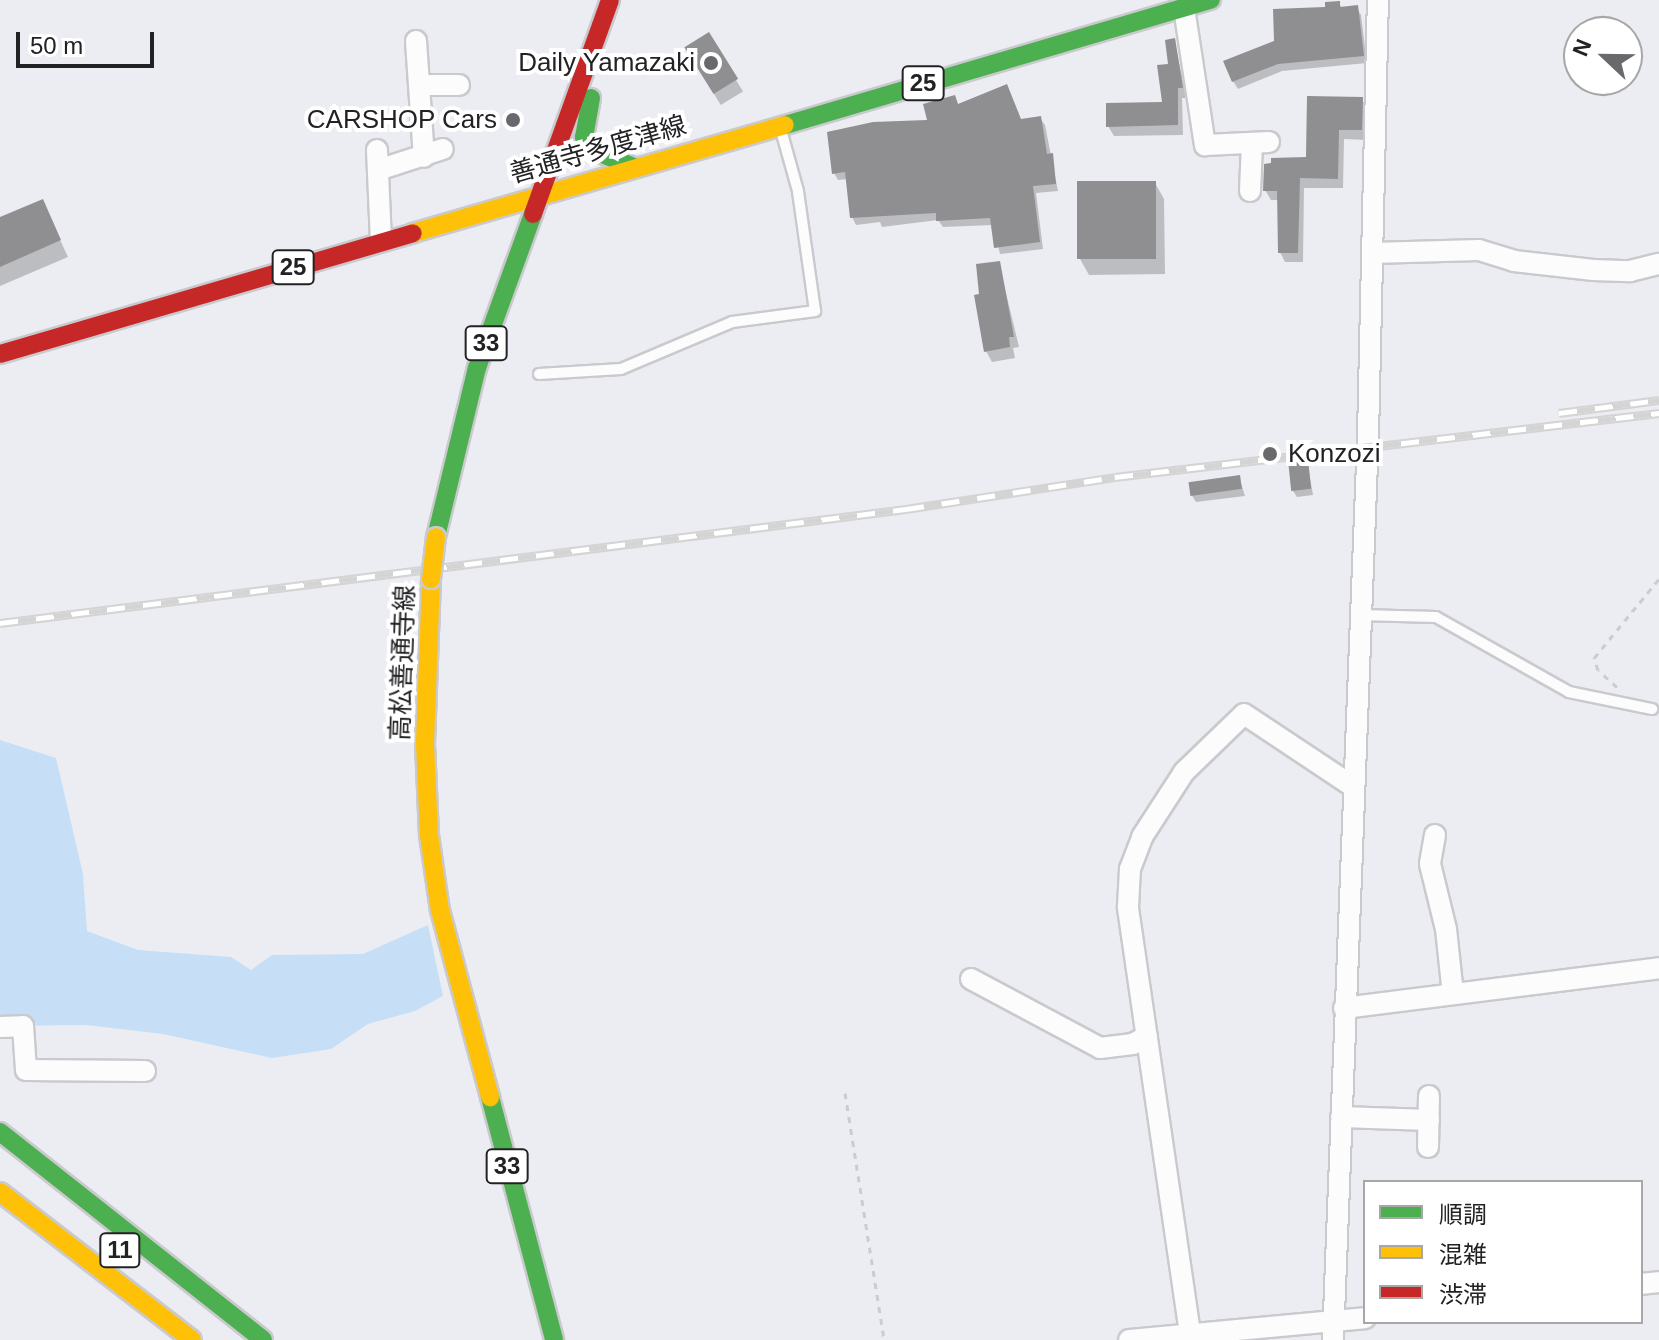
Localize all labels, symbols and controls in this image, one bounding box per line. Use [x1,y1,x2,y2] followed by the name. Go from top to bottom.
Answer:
[20,16,158,66] scale bar
[1563,16,1643,96] north arrow
[30,32,83,59] text: 50 m
[1568,36,1597,60] text: N
[518,47,695,79] place label: Daily Yamazaki
[702,54,720,72] marker: Daily Yamazaki
[901,63,945,103] road number: 25
[306,104,497,136] place label: CARSHOP Cars
[506,110,690,190] street label: 善通寺多度津線
[504,111,522,129] marker: CARSHOP Cars
[271,247,315,287] road number: 25
[464,323,508,363] road number: 33
[1288,438,1380,470] place label: Konzozi
[1259,443,1281,465] marker: Konzozi
[385,585,421,741] street label: 高松善通寺線
[485,1146,529,1186] road number: 33
[1363,1180,1643,1324] legend
[1439,1201,1487,1228] text: 順調
[98,1230,142,1270] road number: 11
[1439,1241,1487,1268] text: 混雑
[1439,1281,1487,1308] text: 渋滞

